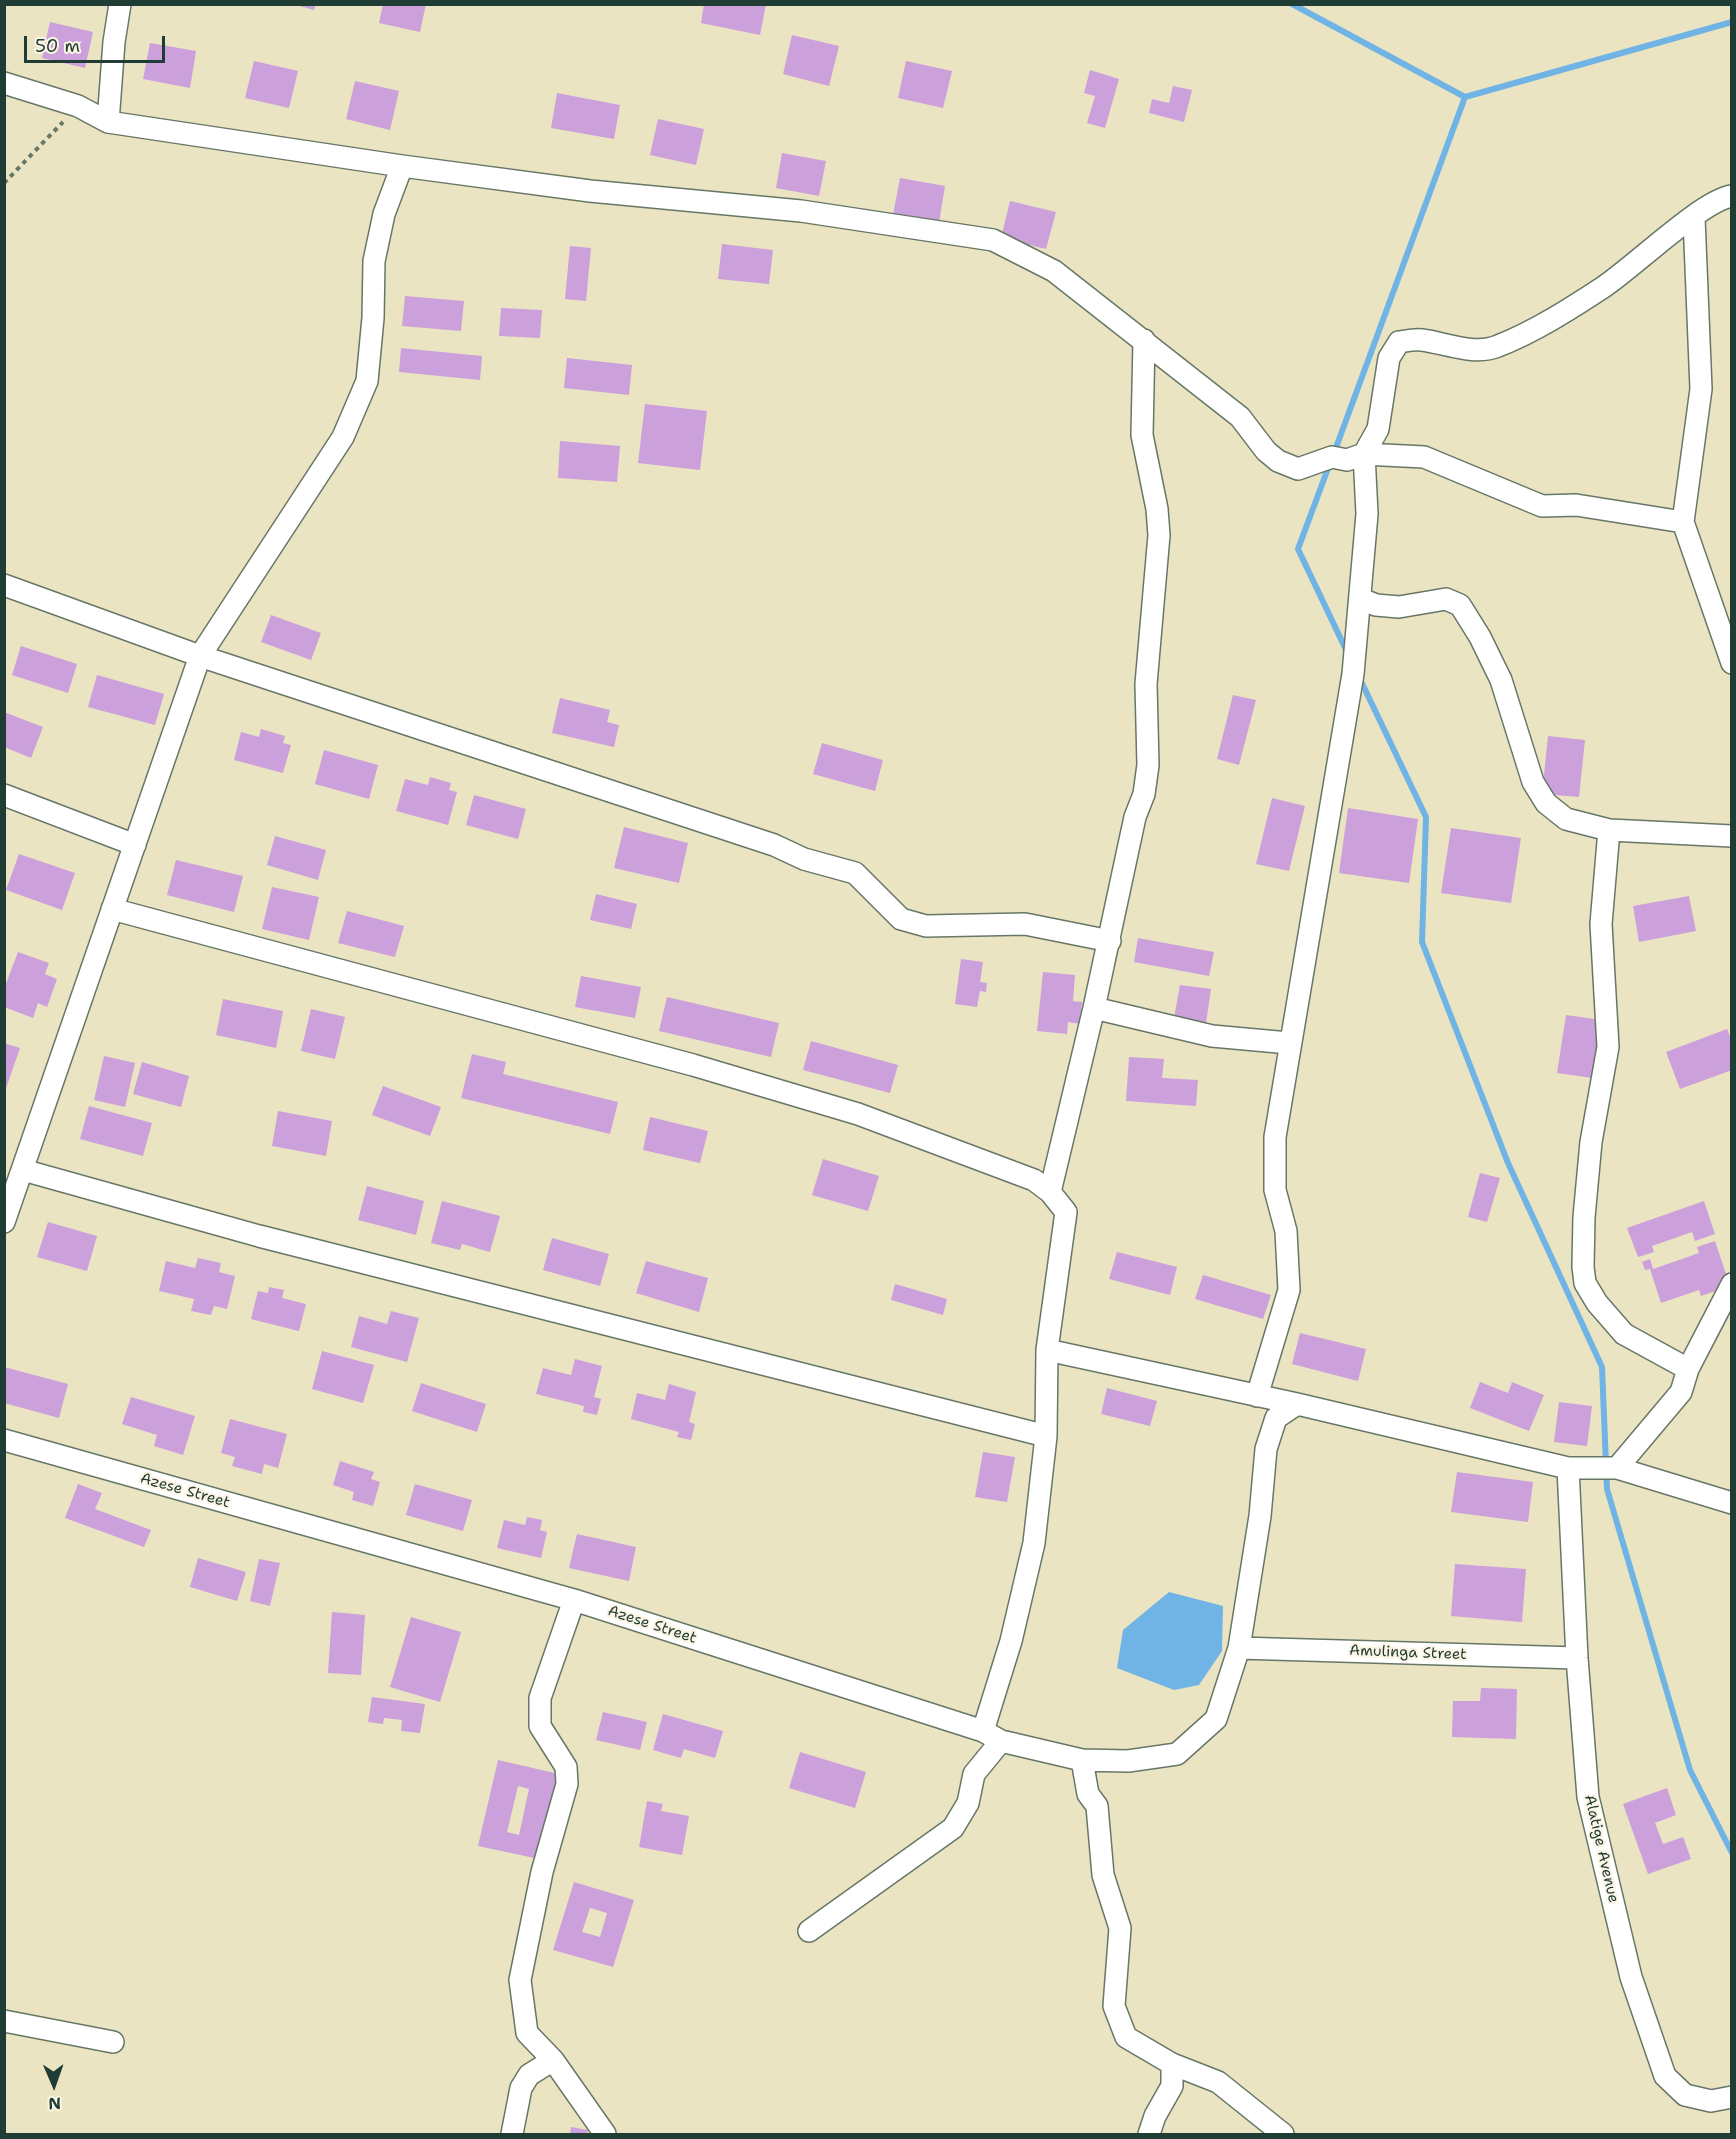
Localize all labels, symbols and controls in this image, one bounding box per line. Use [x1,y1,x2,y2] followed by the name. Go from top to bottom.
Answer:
[27,24,168,62] scale bar
[35,34,80,58] text: 50 m
[138,1470,232,1512] street label: Azese Street
[605,1602,699,1648] street label: Azese Street
[1349,1642,1467,1664] street label: Amulinga Street
[1580,1793,1622,1905] street label: Alatige Avenue
[24,2055,84,2115] north arrow
[48,2093,61,2114] text: N

